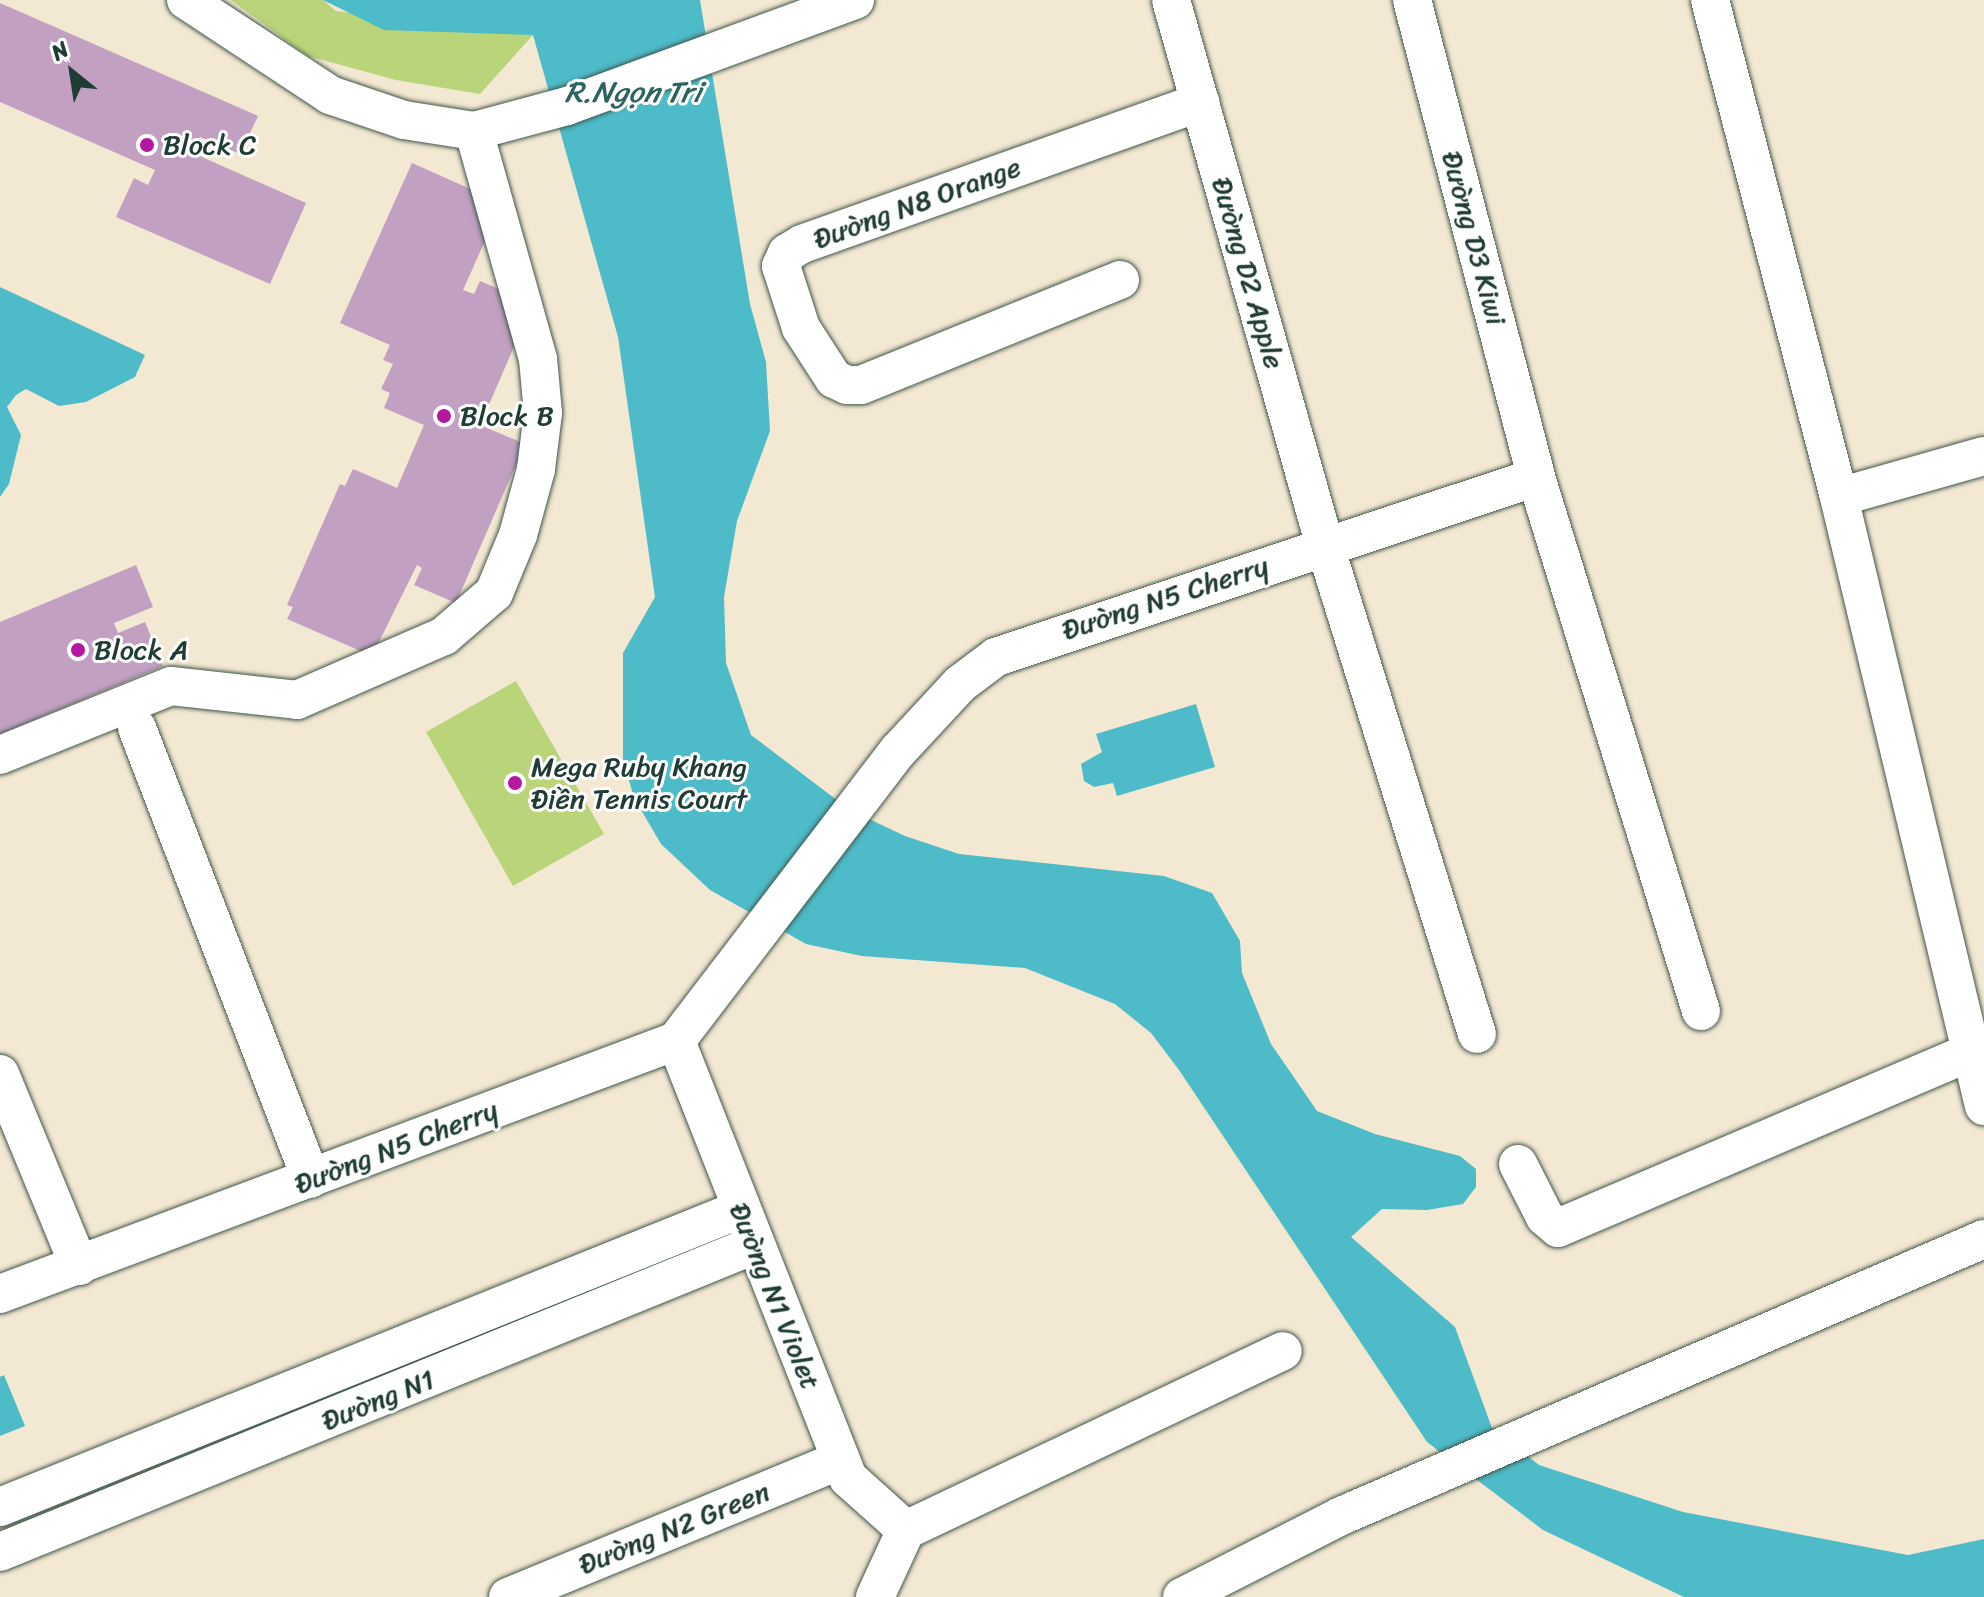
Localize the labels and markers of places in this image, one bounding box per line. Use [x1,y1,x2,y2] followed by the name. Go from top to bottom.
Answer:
[163,128,256,162] place label: Block C
[138,136,156,154] marker: Block C
[460,399,554,433] place label: Block B
[435,407,453,425] marker: Block B
[94,633,188,667] place label: Block A
[69,641,87,659] marker: Block A
[531,750,748,816] place label: Mega Ruby Khang Điền Tennis Court
[506,774,524,792] marker: Mega Ruby Khang Điền Tennis Court

